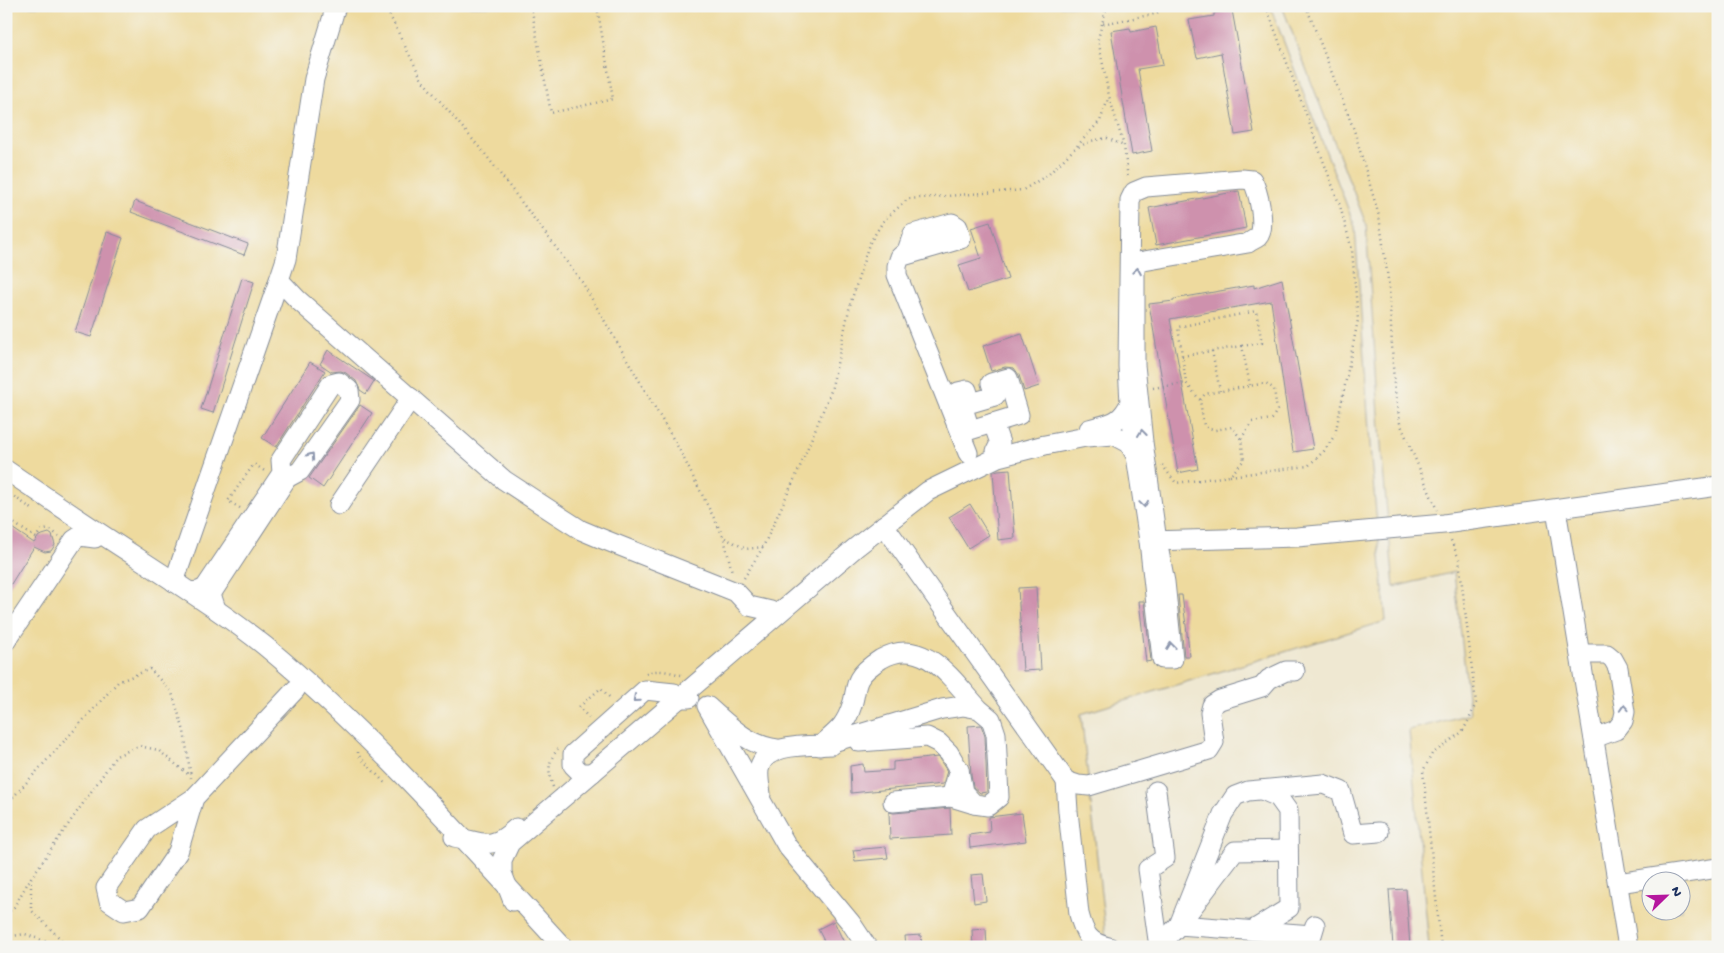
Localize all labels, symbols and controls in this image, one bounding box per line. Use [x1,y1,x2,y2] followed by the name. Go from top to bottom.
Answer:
[1131,267,1141,276] one-way arrow
[1137,429,1148,437] one-way arrow
[305,452,314,462] one-way arrow
[1138,500,1149,508] one-way arrow
[1166,642,1177,650] one-way arrow
[632,693,641,702] one-way arrow
[1618,704,1629,712] one-way arrow
[1642,870,1692,920] north arrow
[1666,884,1685,899] text: N

